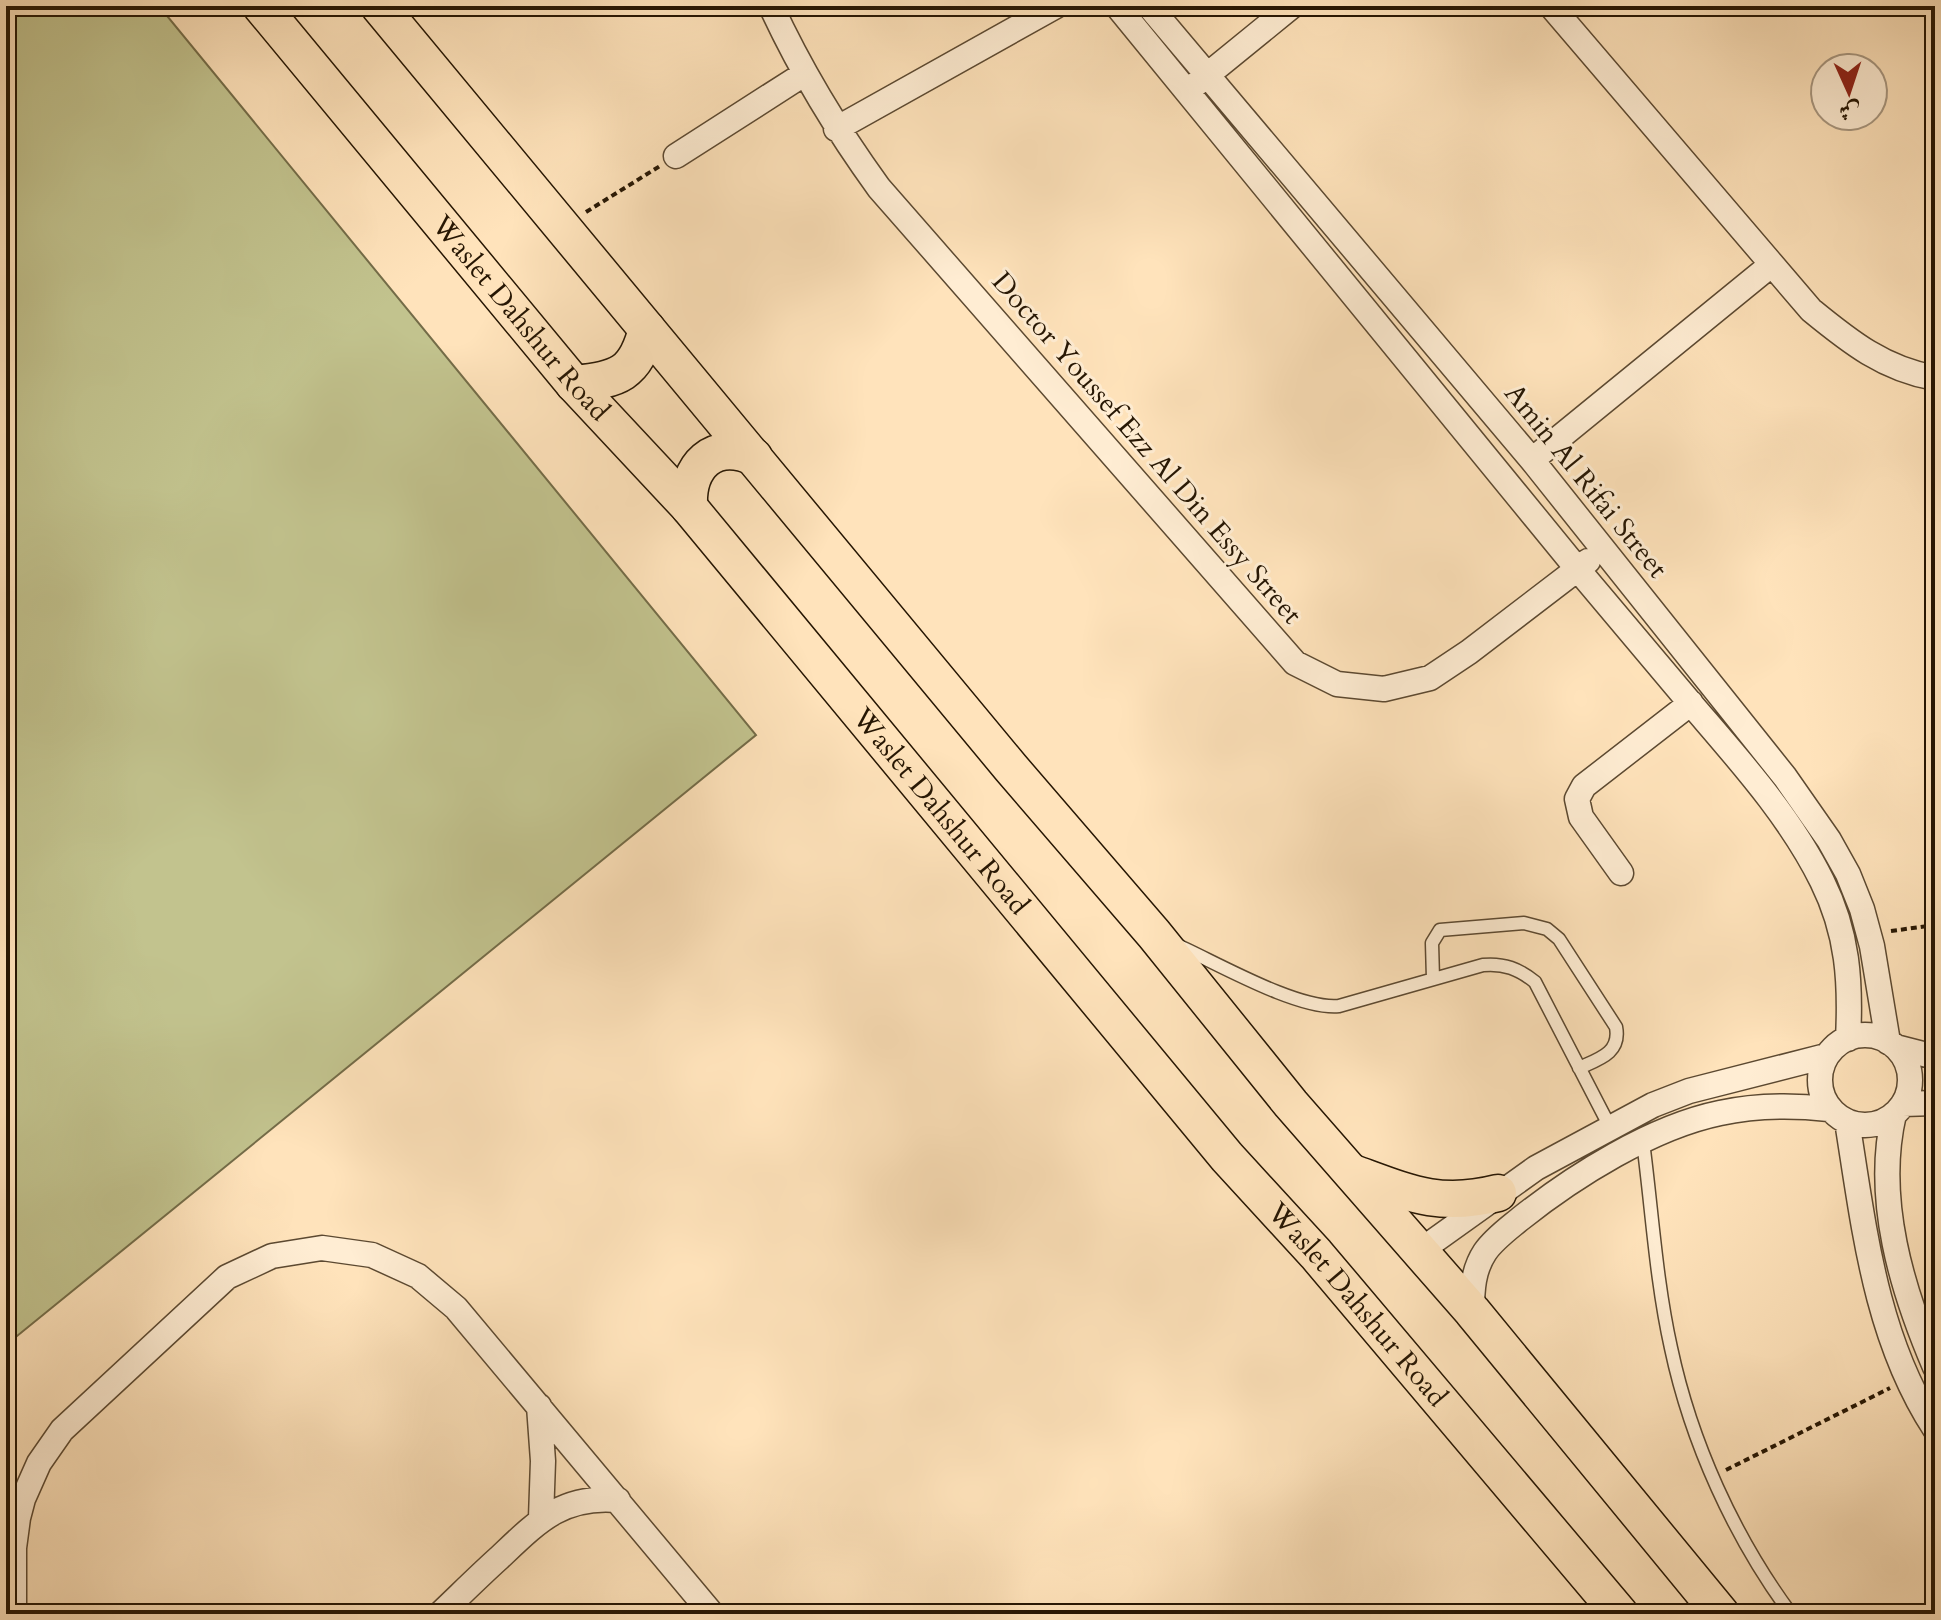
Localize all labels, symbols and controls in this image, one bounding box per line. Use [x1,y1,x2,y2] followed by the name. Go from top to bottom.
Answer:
[1809,52,1889,132] north arrow
[1838,95,1862,127] text: ش
[422,206,618,429] street label: Waslet Dahshur Road
[983,264,1311,632] street label: Doctor Youssef Ezz Al Din Essy Street
[1496,376,1676,586] street label: Amin Al Rifai Street
[843,699,1038,923] street label: Waslet Dahshur Road
[1258,1193,1456,1415] street label: Waslet Dahshur Road

